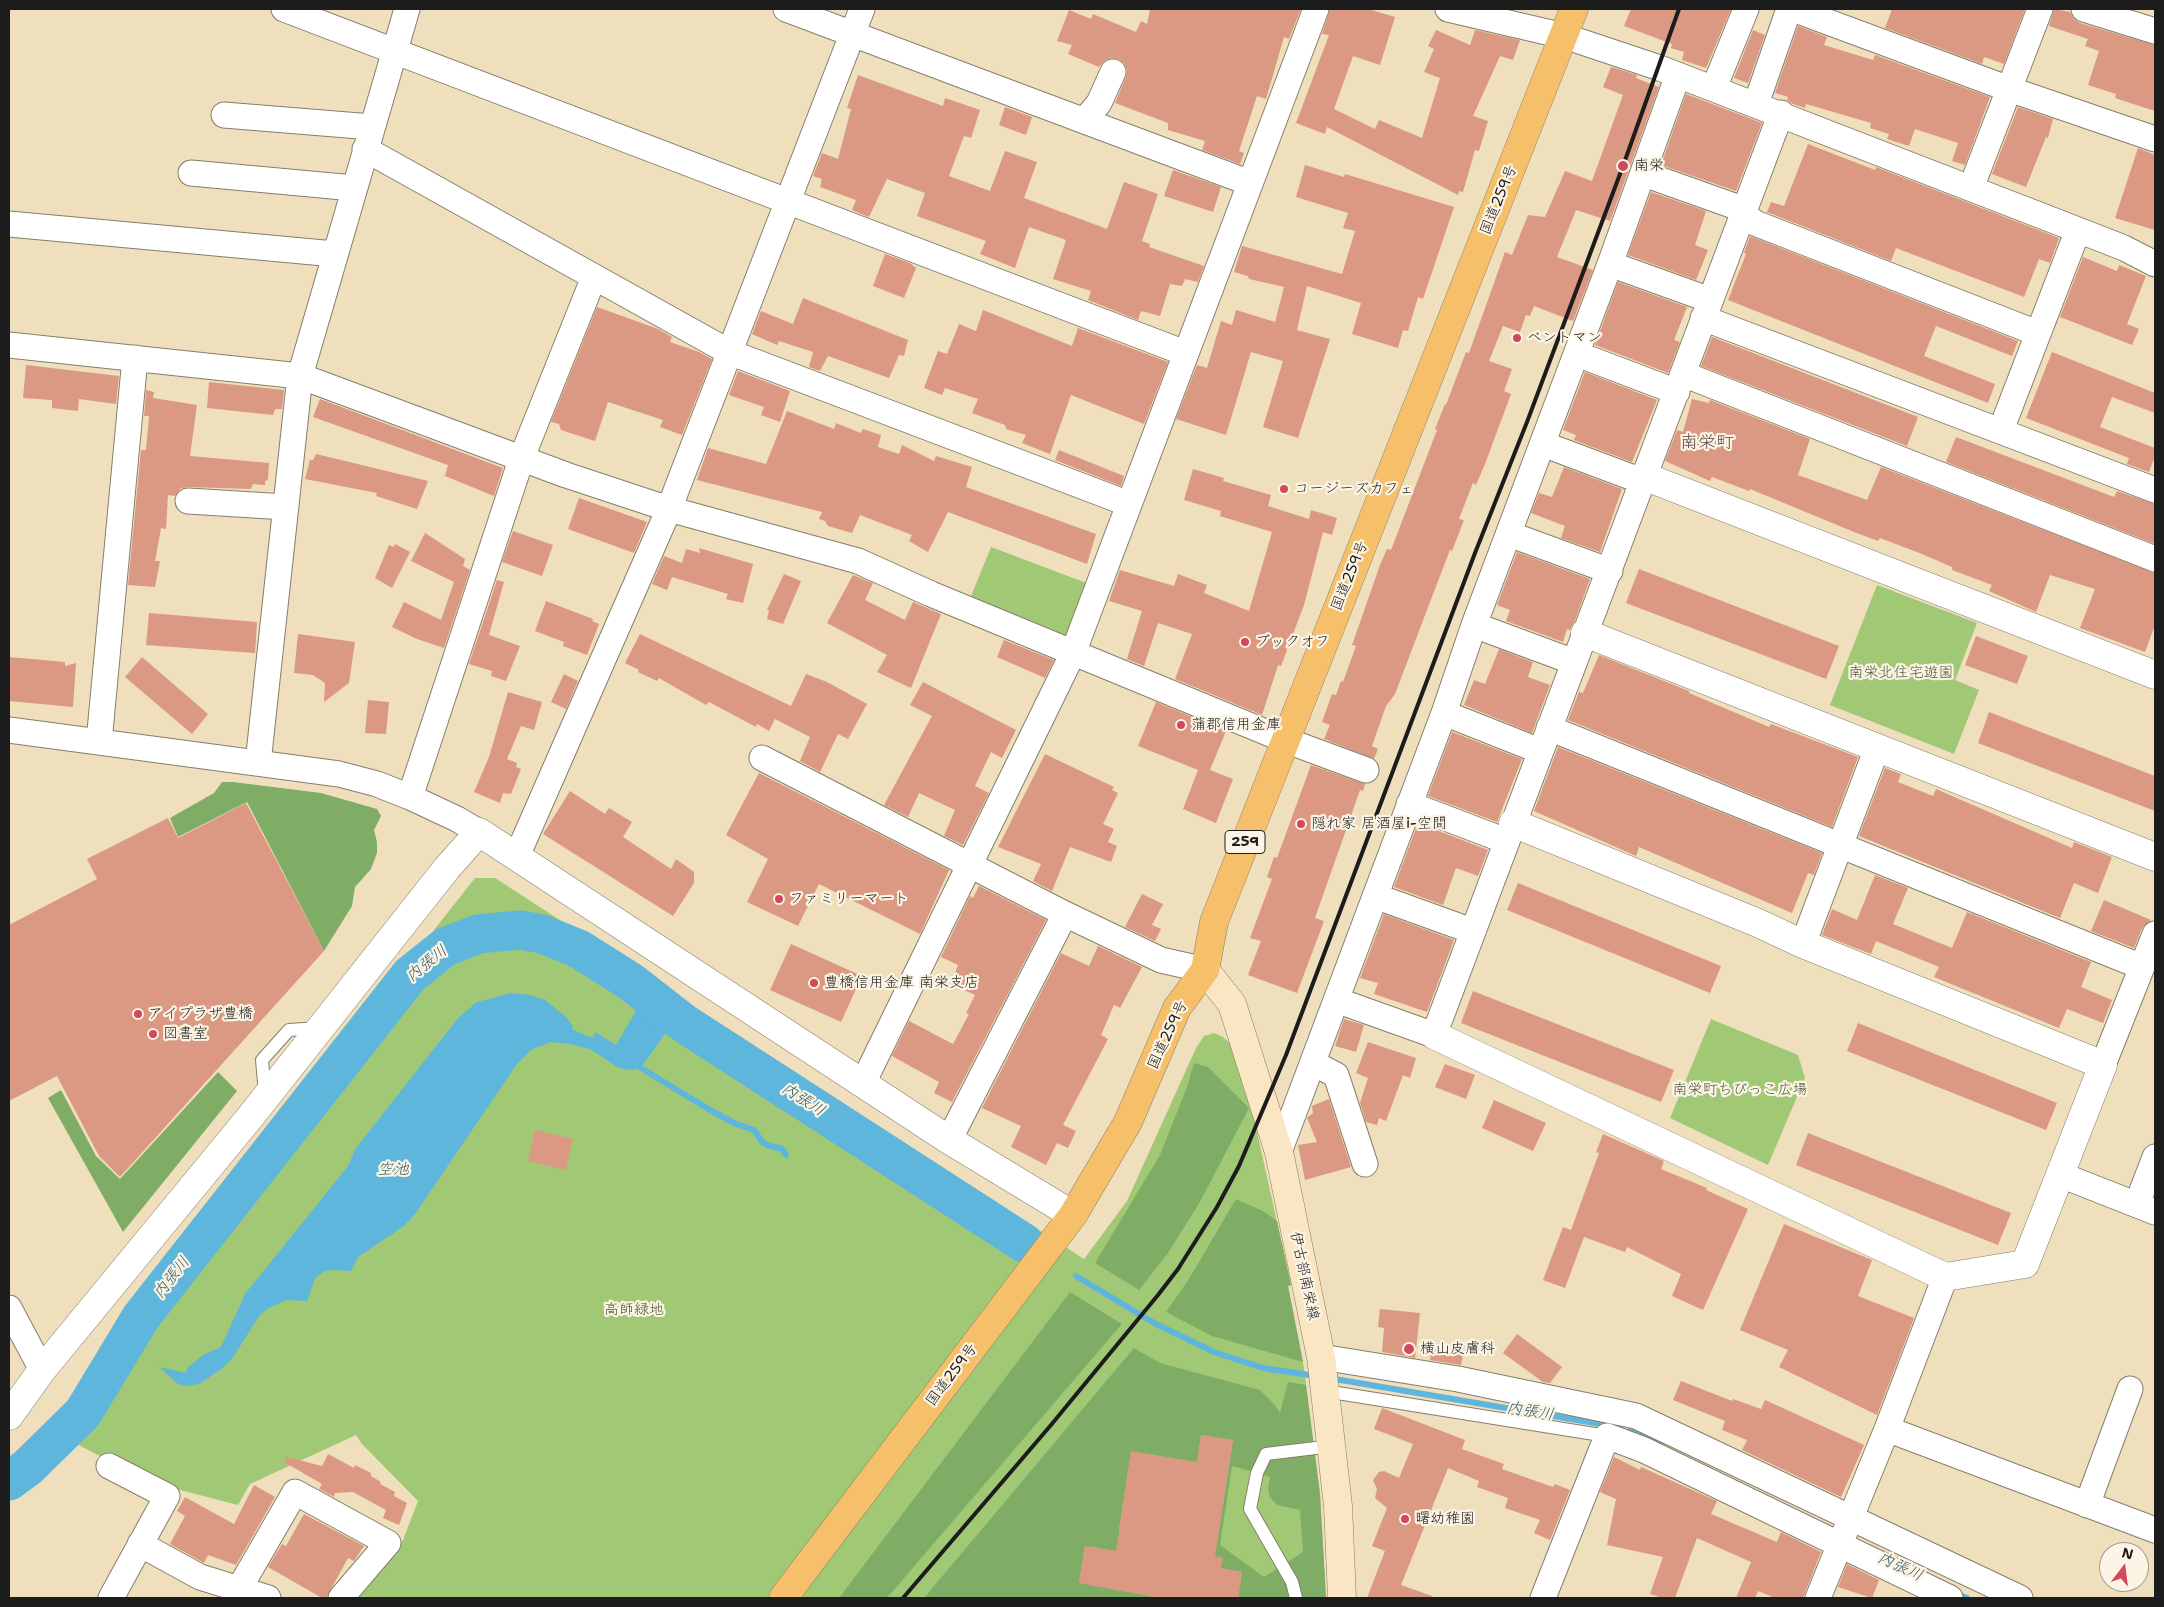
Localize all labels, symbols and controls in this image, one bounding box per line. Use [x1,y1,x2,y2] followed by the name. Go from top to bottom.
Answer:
[1634,157,1664,175] place label: 南栄
[1616,159,1630,173] marker: 南栄
[1477,162,1521,238] street label: 国道259号
[1527,329,1602,347] place label: ベントマン
[1511,332,1523,344] marker: ベントマン
[1680,432,1734,454] district label: 南栄町
[1294,480,1414,498] place label: コージーズカフェ
[1278,483,1290,495] marker: コージーズカフェ
[1328,538,1372,614] street label: 国道259号
[1255,633,1330,651] place label: ブックオフ
[1239,636,1251,648] marker: ブックオフ
[1849,664,1953,682] park label: 南栄北住宅遊園
[1191,716,1281,734] place label: 蒲郡信用金庫
[1175,719,1187,731] marker: 蒲郡信用金庫
[1311,815,1447,833] place label: 隠れ家 居酒屋i-空間
[1295,818,1307,830] marker: 隠れ家 居酒屋i-空間
[1225,830,1265,854] road number: 259
[789,890,909,908] place label: ファミリーマート
[773,893,785,905] marker: ファミリーマート
[402,941,452,987] water label: 内張川
[824,974,979,992] place label: 豊橋信用金庫 南栄支店
[808,977,820,989] marker: 豊橋信用金庫 南栄支店
[1144,998,1192,1072] street label: 国道259号
[148,1005,253,1023] place label: アイプラザ豊橋
[132,1008,144,1020] marker: アイプラザ豊橋
[163,1025,208,1043] place label: 図書室
[147,1028,159,1040] marker: 図書室
[778,1079,828,1121] water label: 内張川
[1673,1081,1807,1099] park label: 南栄町ちびっこ広場
[377,1160,409,1180] water label: 空池
[1286,1230,1322,1322] street label: 伊古部南栄線
[150,1253,194,1303] water label: 内張川
[604,1301,664,1319] park label: 高師緑地
[922,1340,982,1410] street label: 国道259号
[1420,1340,1495,1358] place label: 横山皮膚科
[1402,1342,1416,1356] marker: 横山皮膚科
[1505,1399,1555,1425] water label: 内張川
[1415,1510,1475,1528] place label: 曙幼稚園
[1399,1513,1411,1525] marker: 曙幼稚園
[2099,1542,2149,1592] north arrow
[2120,1543,2135,1564] text: N
[1874,1548,1926,1586] water label: 内張川

